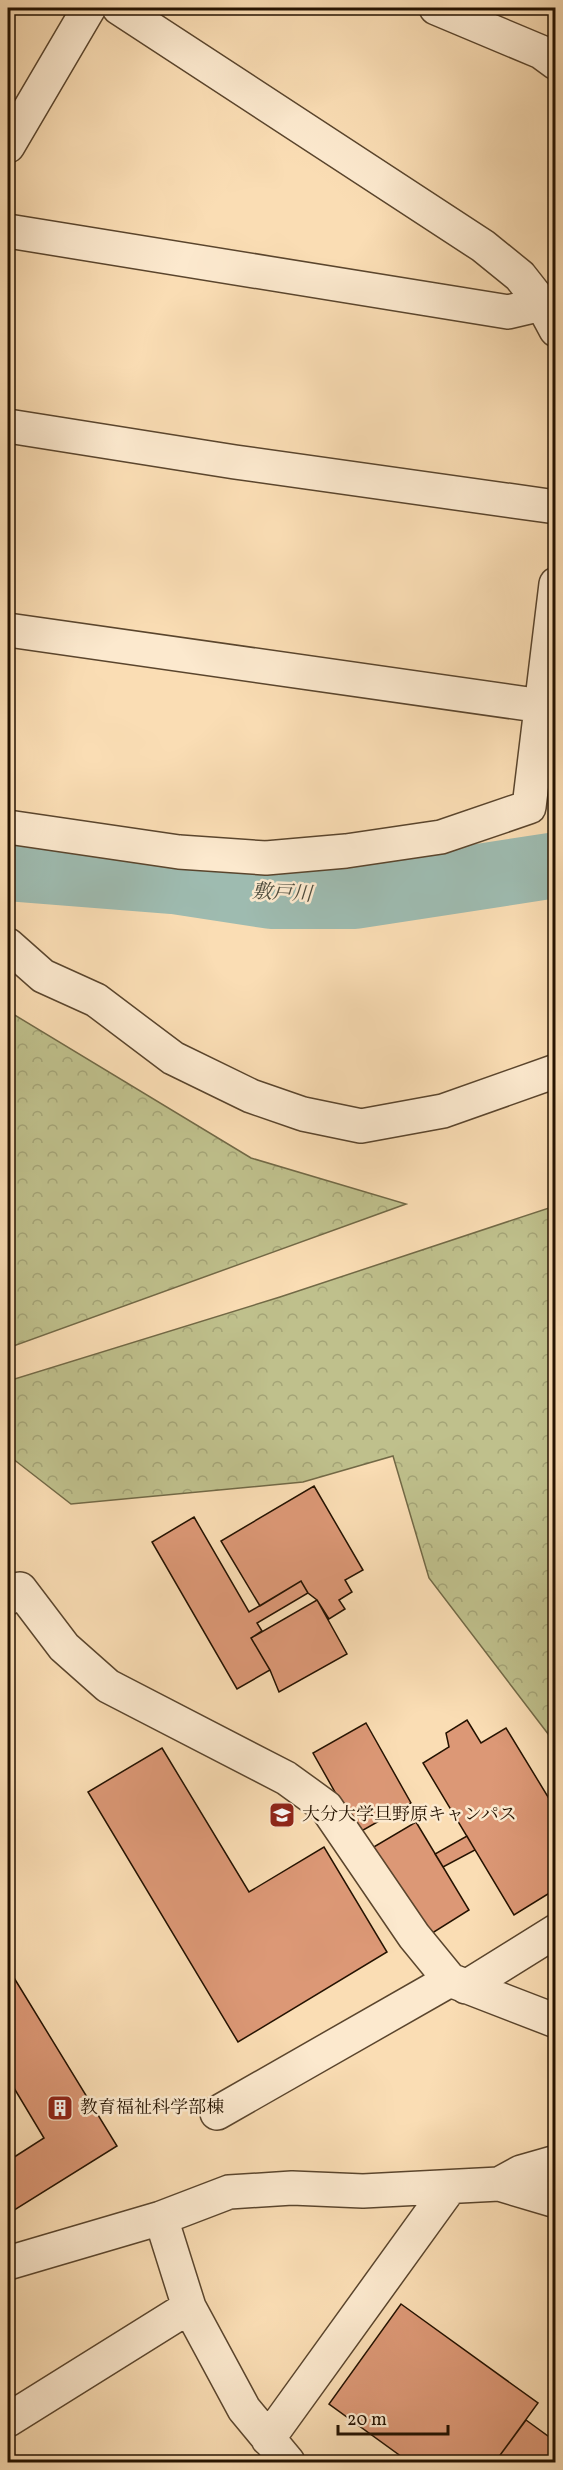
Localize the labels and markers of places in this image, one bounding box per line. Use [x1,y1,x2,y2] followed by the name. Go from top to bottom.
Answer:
[267,1800,297,1830] school or university icon: 大分大学旦野原キャンパス
[302,1803,517,1828] place label: 大分大学旦野原キャンパス
[45,2093,75,2123] building icon: 教育福祉科学部棟
[80,2096,224,2121] place label: 教育福祉科学部棟

